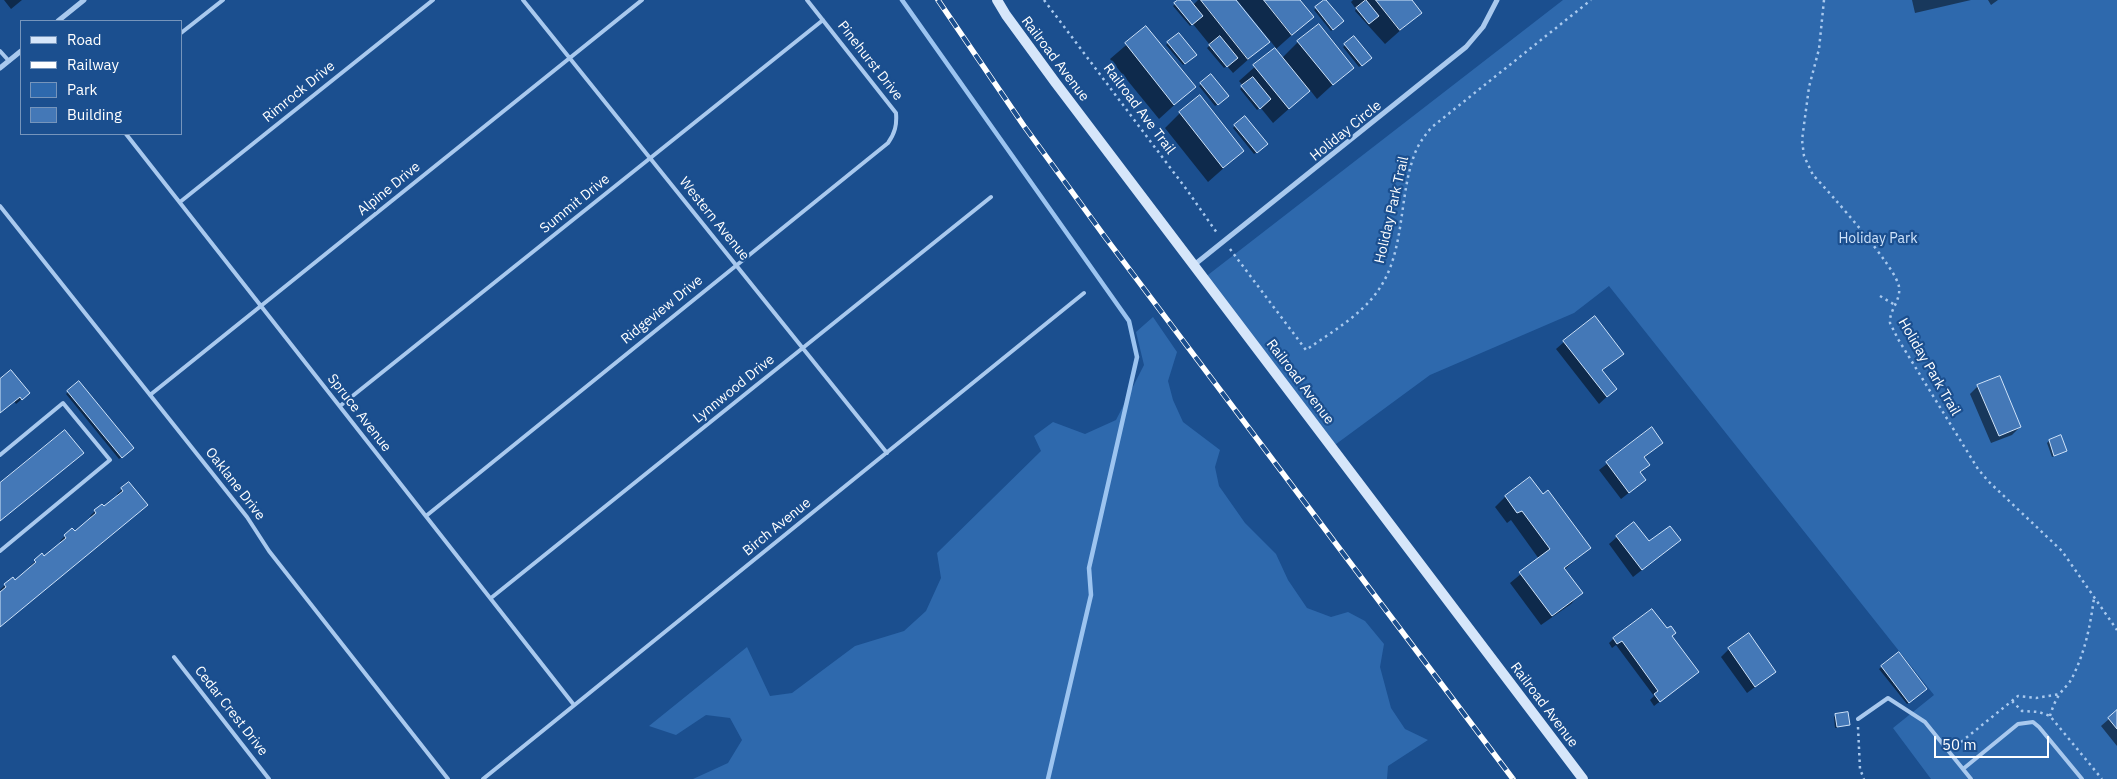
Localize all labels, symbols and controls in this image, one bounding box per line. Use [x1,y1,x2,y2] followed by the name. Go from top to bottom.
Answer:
[1018,13,1092,105] street label: Railroad Avenue
[834,18,906,104] street label: Pinehurst Drive
[20,20,182,135] legend
[67,30,102,49] text: Road
[67,55,119,74] text: Railway
[260,58,338,126] street label: Rimrock Drive
[1099,60,1179,158] street label: Railroad Ave Trail
[67,80,97,99] text: Park
[1307,97,1385,165] street label: Holiday Circle
[67,105,122,124] text: Building
[1371,155,1413,265] street label: Holiday Park Trail
[354,159,424,219] street label: Alpine Drive
[537,171,613,237] street label: Summit Drive
[675,174,753,264] street label: Western Avenue
[1838,231,1918,247] park label: Holiday Park
[618,272,706,348] street label: Ridgeview Drive
[1894,315,1964,419] street label: Holiday Park Trail
[1263,336,1337,428] street label: Railroad Avenue
[690,351,778,427] street label: Lynnwood Drive
[323,371,395,455] street label: Spruce Avenue
[201,444,269,524] street label: Oaklane Drive
[740,494,814,560] street label: Birch Avenue
[1507,659,1581,751] street label: Railroad Avenue
[191,663,271,759] street label: Cedar Crest Drive
[1937,726,2052,758] scale bar
[1942,735,1977,754] text: 50 m

